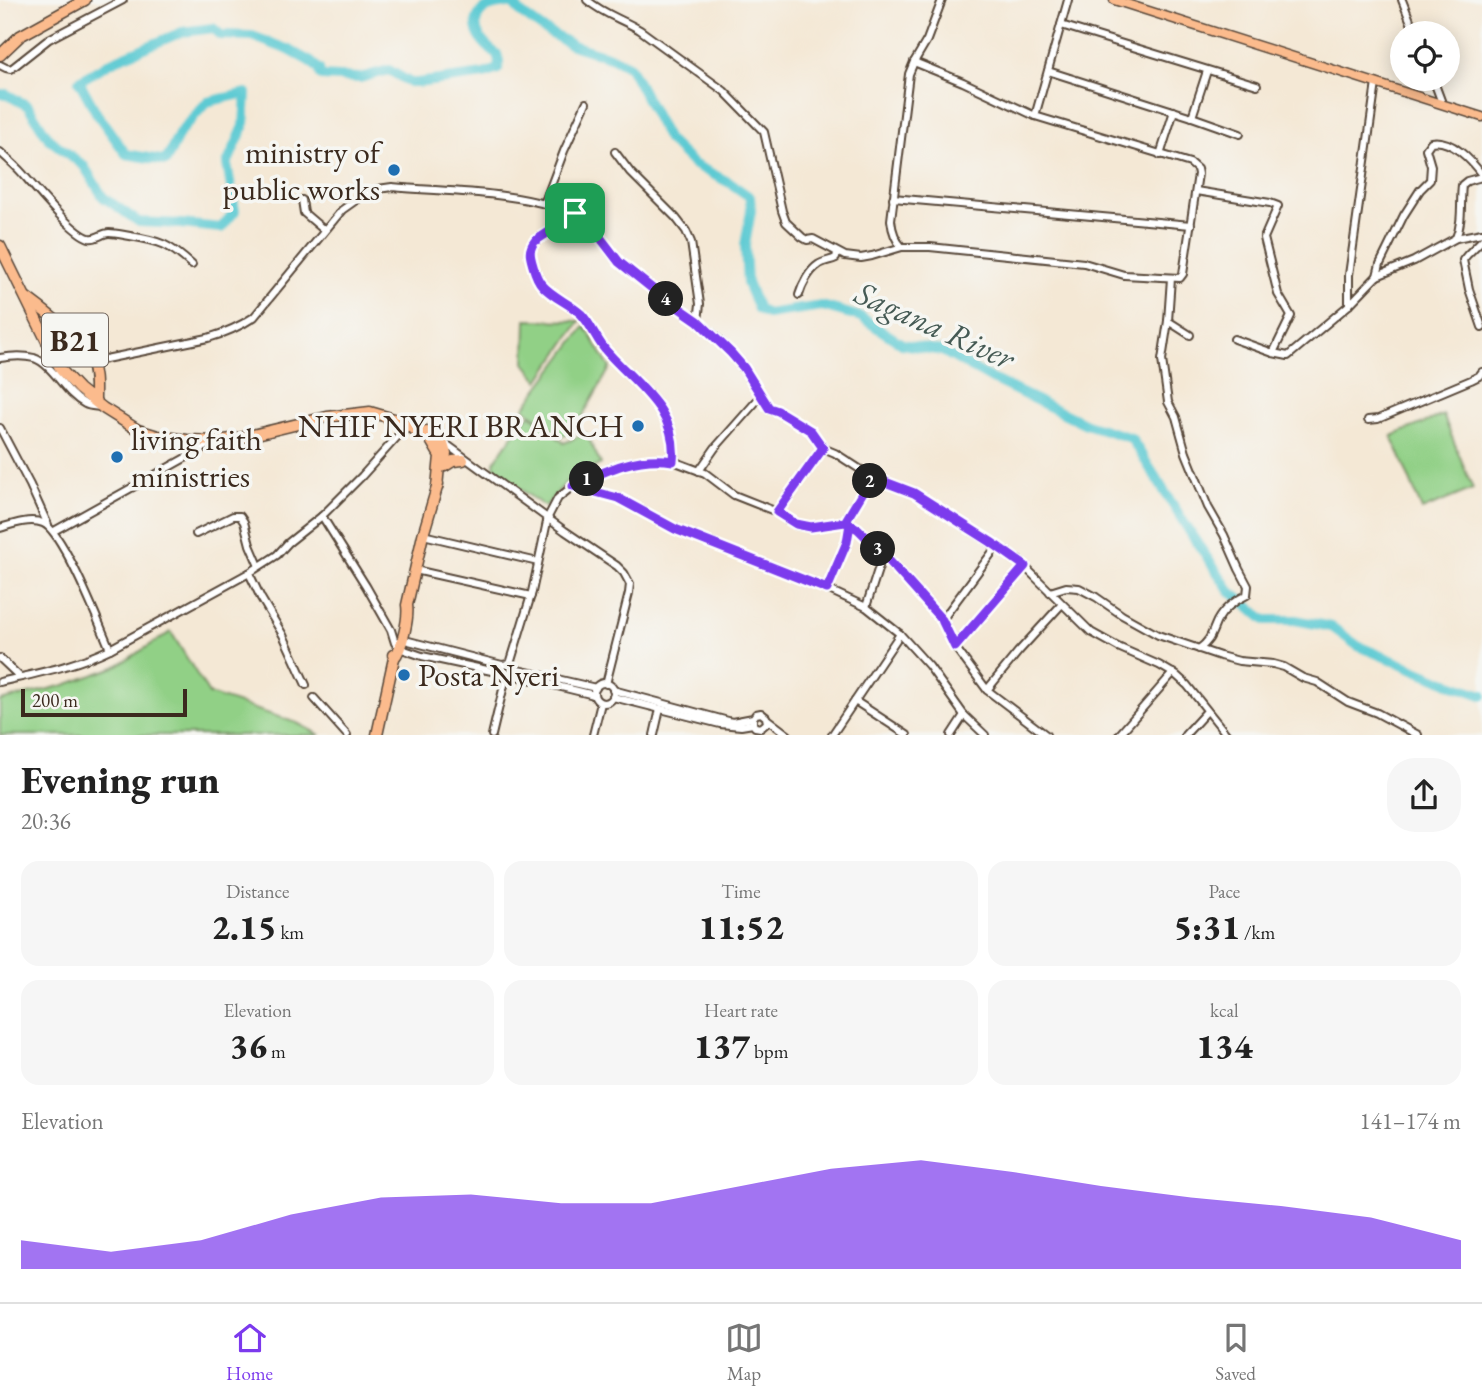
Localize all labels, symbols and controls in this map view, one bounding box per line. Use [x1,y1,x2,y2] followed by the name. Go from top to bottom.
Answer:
[1390,21,1460,91] map controls
[1390,21,1460,91] button: locate
[223,131,384,210] place label: ministry of public works
[386,162,402,178] marker: ministry of public works
[545,183,605,243] pin
[556,194,594,232] icon: arrive
[848,270,1023,380] water label: Sagana River
[648,282,684,316] pin: 4
[660,286,671,311] text: 4
[42,314,108,366] road number: B21
[298,405,624,447] place label: NHIF NYERI BRANCH
[131,418,262,497] place label: living faith ministries
[630,418,646,434] marker: NHIF NYERI BRANCH
[109,449,125,465] marker: living faith ministries
[570,462,604,496] pin: 1
[852,463,888,498] pin: 2
[581,466,592,491] text: 1
[864,468,875,493] text: 2
[860,532,896,566] pin: 3
[872,536,883,561] text: 3
[418,654,559,696] place label: Posta Nyeri
[396,667,412,683] marker: Posta Nyeri
[21,686,187,718] scale bar
[32,688,78,713] text: 200 m
[21,755,219,804] text: Evening run
[1387,758,1461,832] button: share
[21,806,71,836] text: 20:36
[226,879,289,904] text: Distance
[721,879,761,904] text: Time
[1208,879,1240,904] text: Pace
[211,904,277,949] text: 2.15
[698,904,784,949] text: 11:52
[1173,904,1240,949] text: 5:31
[277,920,304,945] text: km
[1240,920,1275,945] text: /km
[223,998,292,1023] text: Elevation
[704,998,778,1023] text: Heart rate
[1210,998,1239,1023] text: kcal
[229,1023,267,1068] text: 36
[694,1023,750,1068] text: 137
[1196,1023,1253,1068] text: 134
[267,1039,286,1064] text: m
[750,1039,788,1064] text: bpm
[21,1106,104,1136] text: Elevation
[1360,1106,1461,1136] text: 141–174 m
[226,1319,273,1386] tab: Home
[725,1319,763,1386] tab: Map
[1215,1319,1256,1386] tab: Saved

